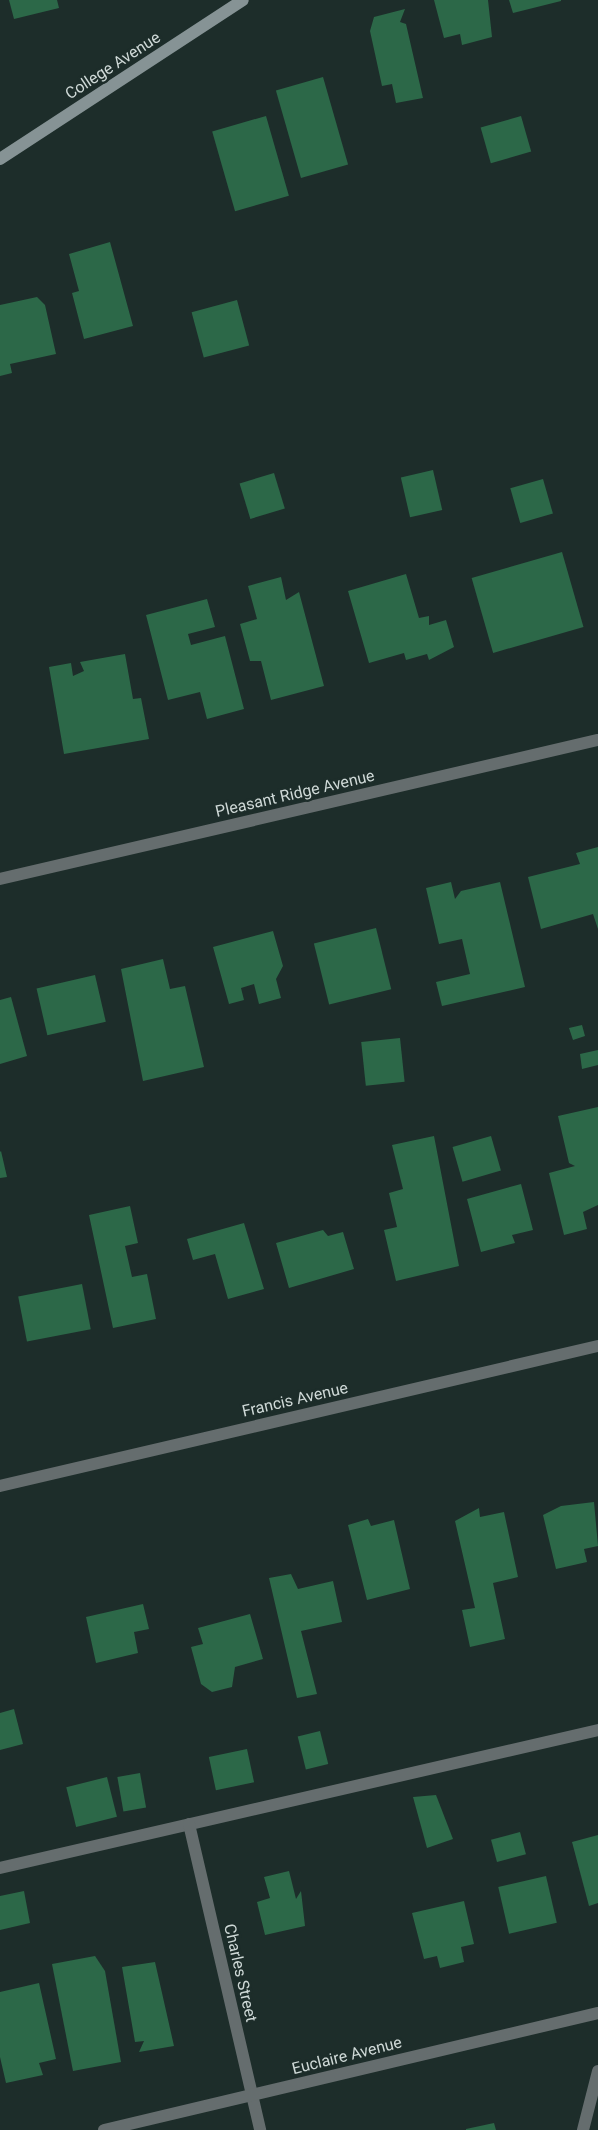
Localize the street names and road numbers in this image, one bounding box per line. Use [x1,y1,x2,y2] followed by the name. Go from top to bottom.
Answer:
[62,28,164,104] street label: College Avenue
[214,766,376,822] street label: Pleasant Ridge Avenue
[240,1378,350,1422] street label: Francis Avenue
[219,1922,261,2024] street label: Charles Street
[290,2033,404,2079] street label: Euclaire Avenue

